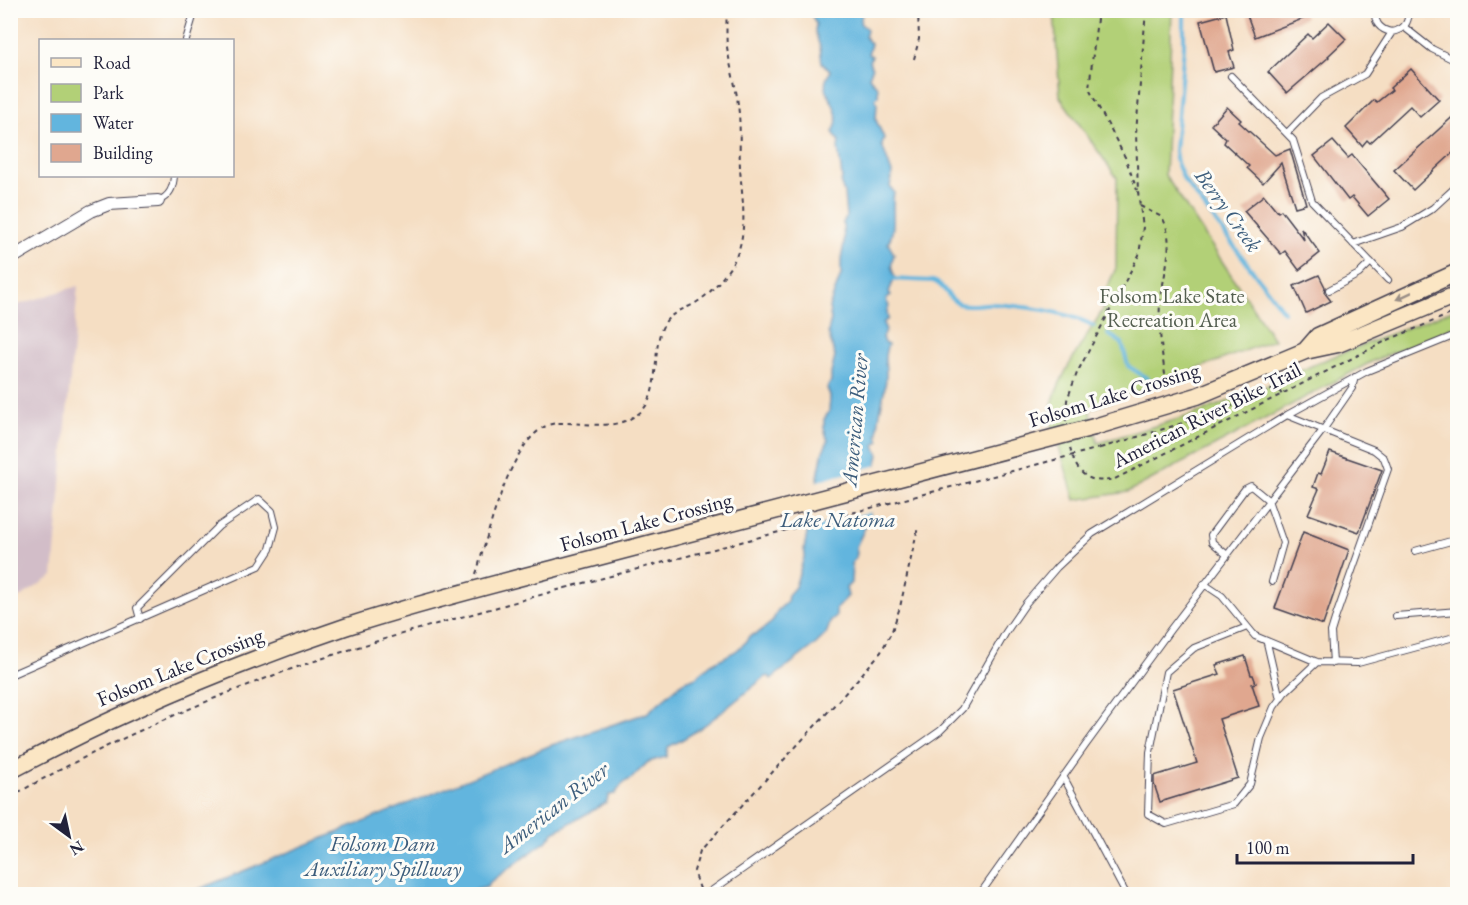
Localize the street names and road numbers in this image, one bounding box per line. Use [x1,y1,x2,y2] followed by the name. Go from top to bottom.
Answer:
[1025,355,1203,433] street label: Folsom Lake Crossing
[1107,355,1306,474] street label: American River Bike Trail
[557,485,736,557] street label: Folsom Lake Crossing
[93,621,268,712] street label: Folsom Lake Crossing

